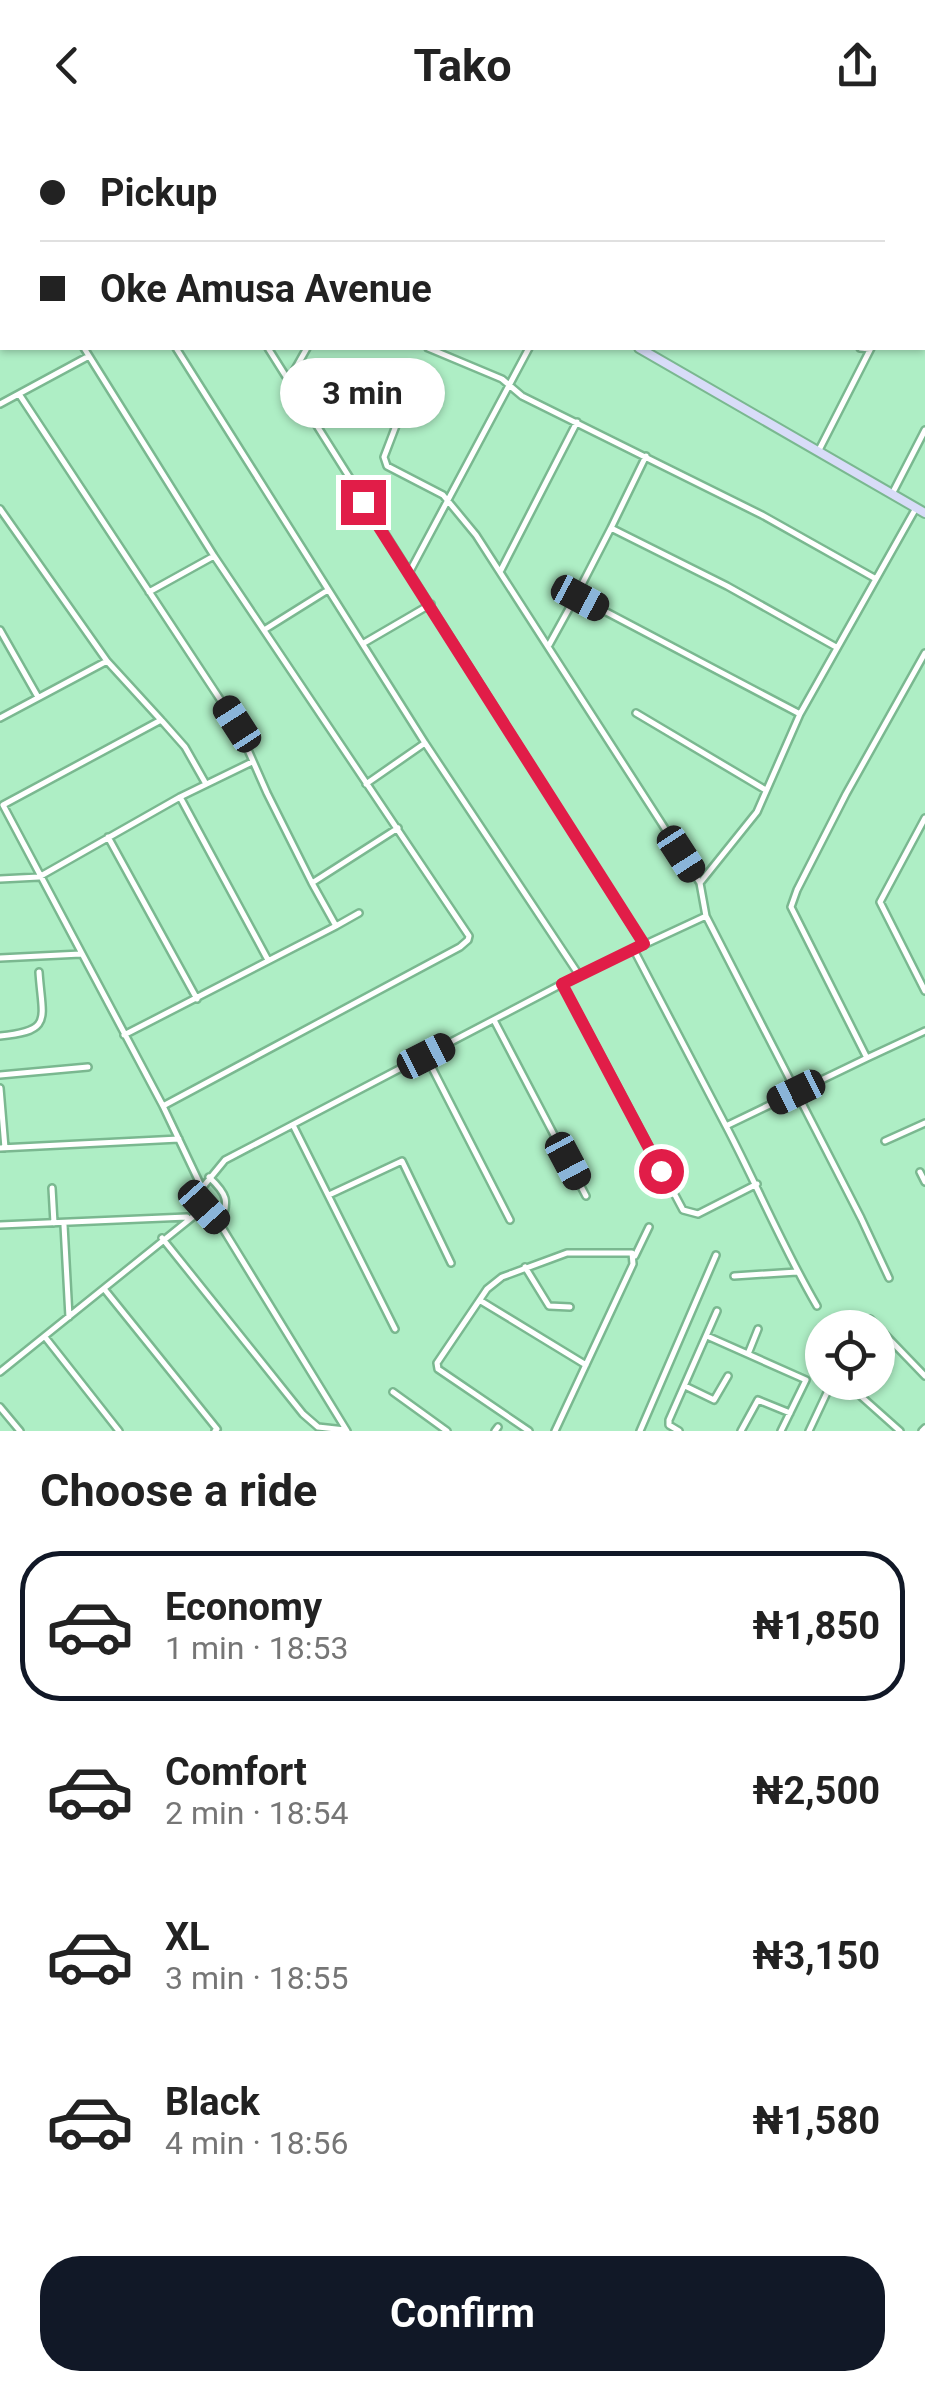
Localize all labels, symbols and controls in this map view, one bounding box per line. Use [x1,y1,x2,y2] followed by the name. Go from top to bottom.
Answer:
[40,38,95,93] icon: back
[830,38,885,93] icon: share
[413,39,512,92] text: Tako
[100,171,217,215] text: Pickup
[100,267,432,311] text: Oke Amusa Avenue
[280,357,446,427] callout: 3 min
[322,374,403,412] text: 3 min
[341,480,386,525] route end
[546,571,614,625] car
[208,691,266,757] car
[652,821,710,887] car
[392,1029,460,1083] car
[762,1065,830,1119] car
[541,1127,595,1195] car
[639,1149,684,1194] route start
[173,1175,235,1239] car
[805,1310,895,1400] map controls
[805,1310,895,1400] button: locate
[40,1464,317,1517] text: Choose a ride
[45,1581,135,1671] icon: car
[165,1585,322,1629] text: Economy
[753,1604,880,1648] text: ₦1,850
[165,1629,348,1667] text: 1 min · 18:53
[45,1746,135,1836] icon: car
[165,1750,307,1794] text: Comfort
[753,1769,880,1813] text: ₦2,500
[165,1794,348,1832] text: 2 min · 18:54
[45,1911,135,2001] icon: car
[165,1915,210,1959] text: XL
[753,1934,880,1978] text: ₦3,150
[165,1959,348,1997] text: 3 min · 18:55
[45,2076,135,2166] icon: car
[165,2080,260,2124] text: Black
[753,2099,880,2143] text: ₦1,580
[165,2124,348,2162] text: 4 min · 18:56
[40,2256,885,2371] button: Confirm

